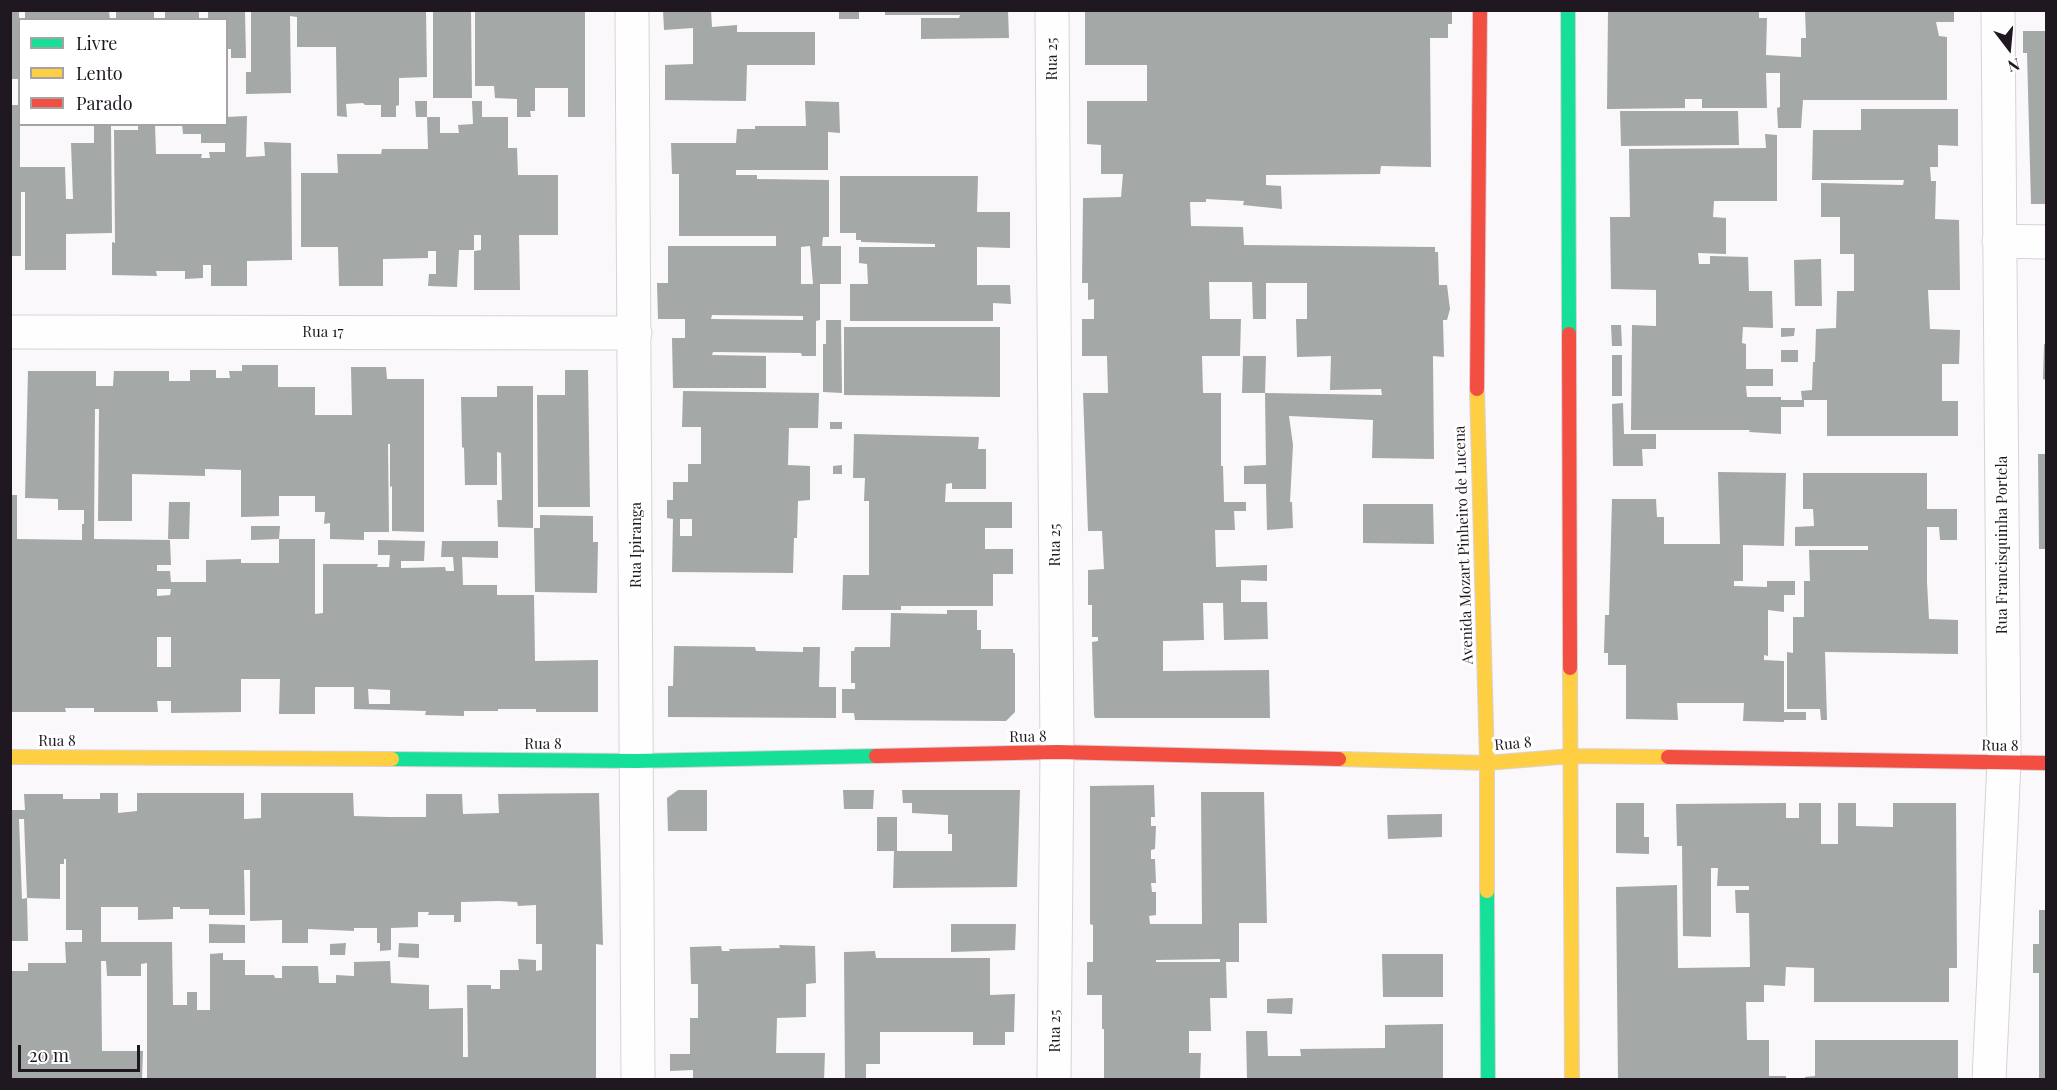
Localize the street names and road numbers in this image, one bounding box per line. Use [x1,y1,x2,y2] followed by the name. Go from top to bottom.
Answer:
[1043,37,1061,81] street label: Rua 25
[302,323,344,341] street label: Rua 17
[1451,425,1477,665] street label: Avenida Mozart Pinheiro de Lucena
[1993,456,2011,634] street label: Rua Francisquinha Portela
[627,502,645,588] street label: Rua Ipiranga
[1046,523,1064,567] street label: Rua 25
[1009,728,1047,746] street label: Rua 8
[38,732,76,750] street label: Rua 8
[1494,733,1532,755] street label: Rua 8
[524,735,562,753] street label: Rua 8
[1981,737,2019,755] street label: Rua 8
[1046,1009,1064,1053] street label: Rua 25

